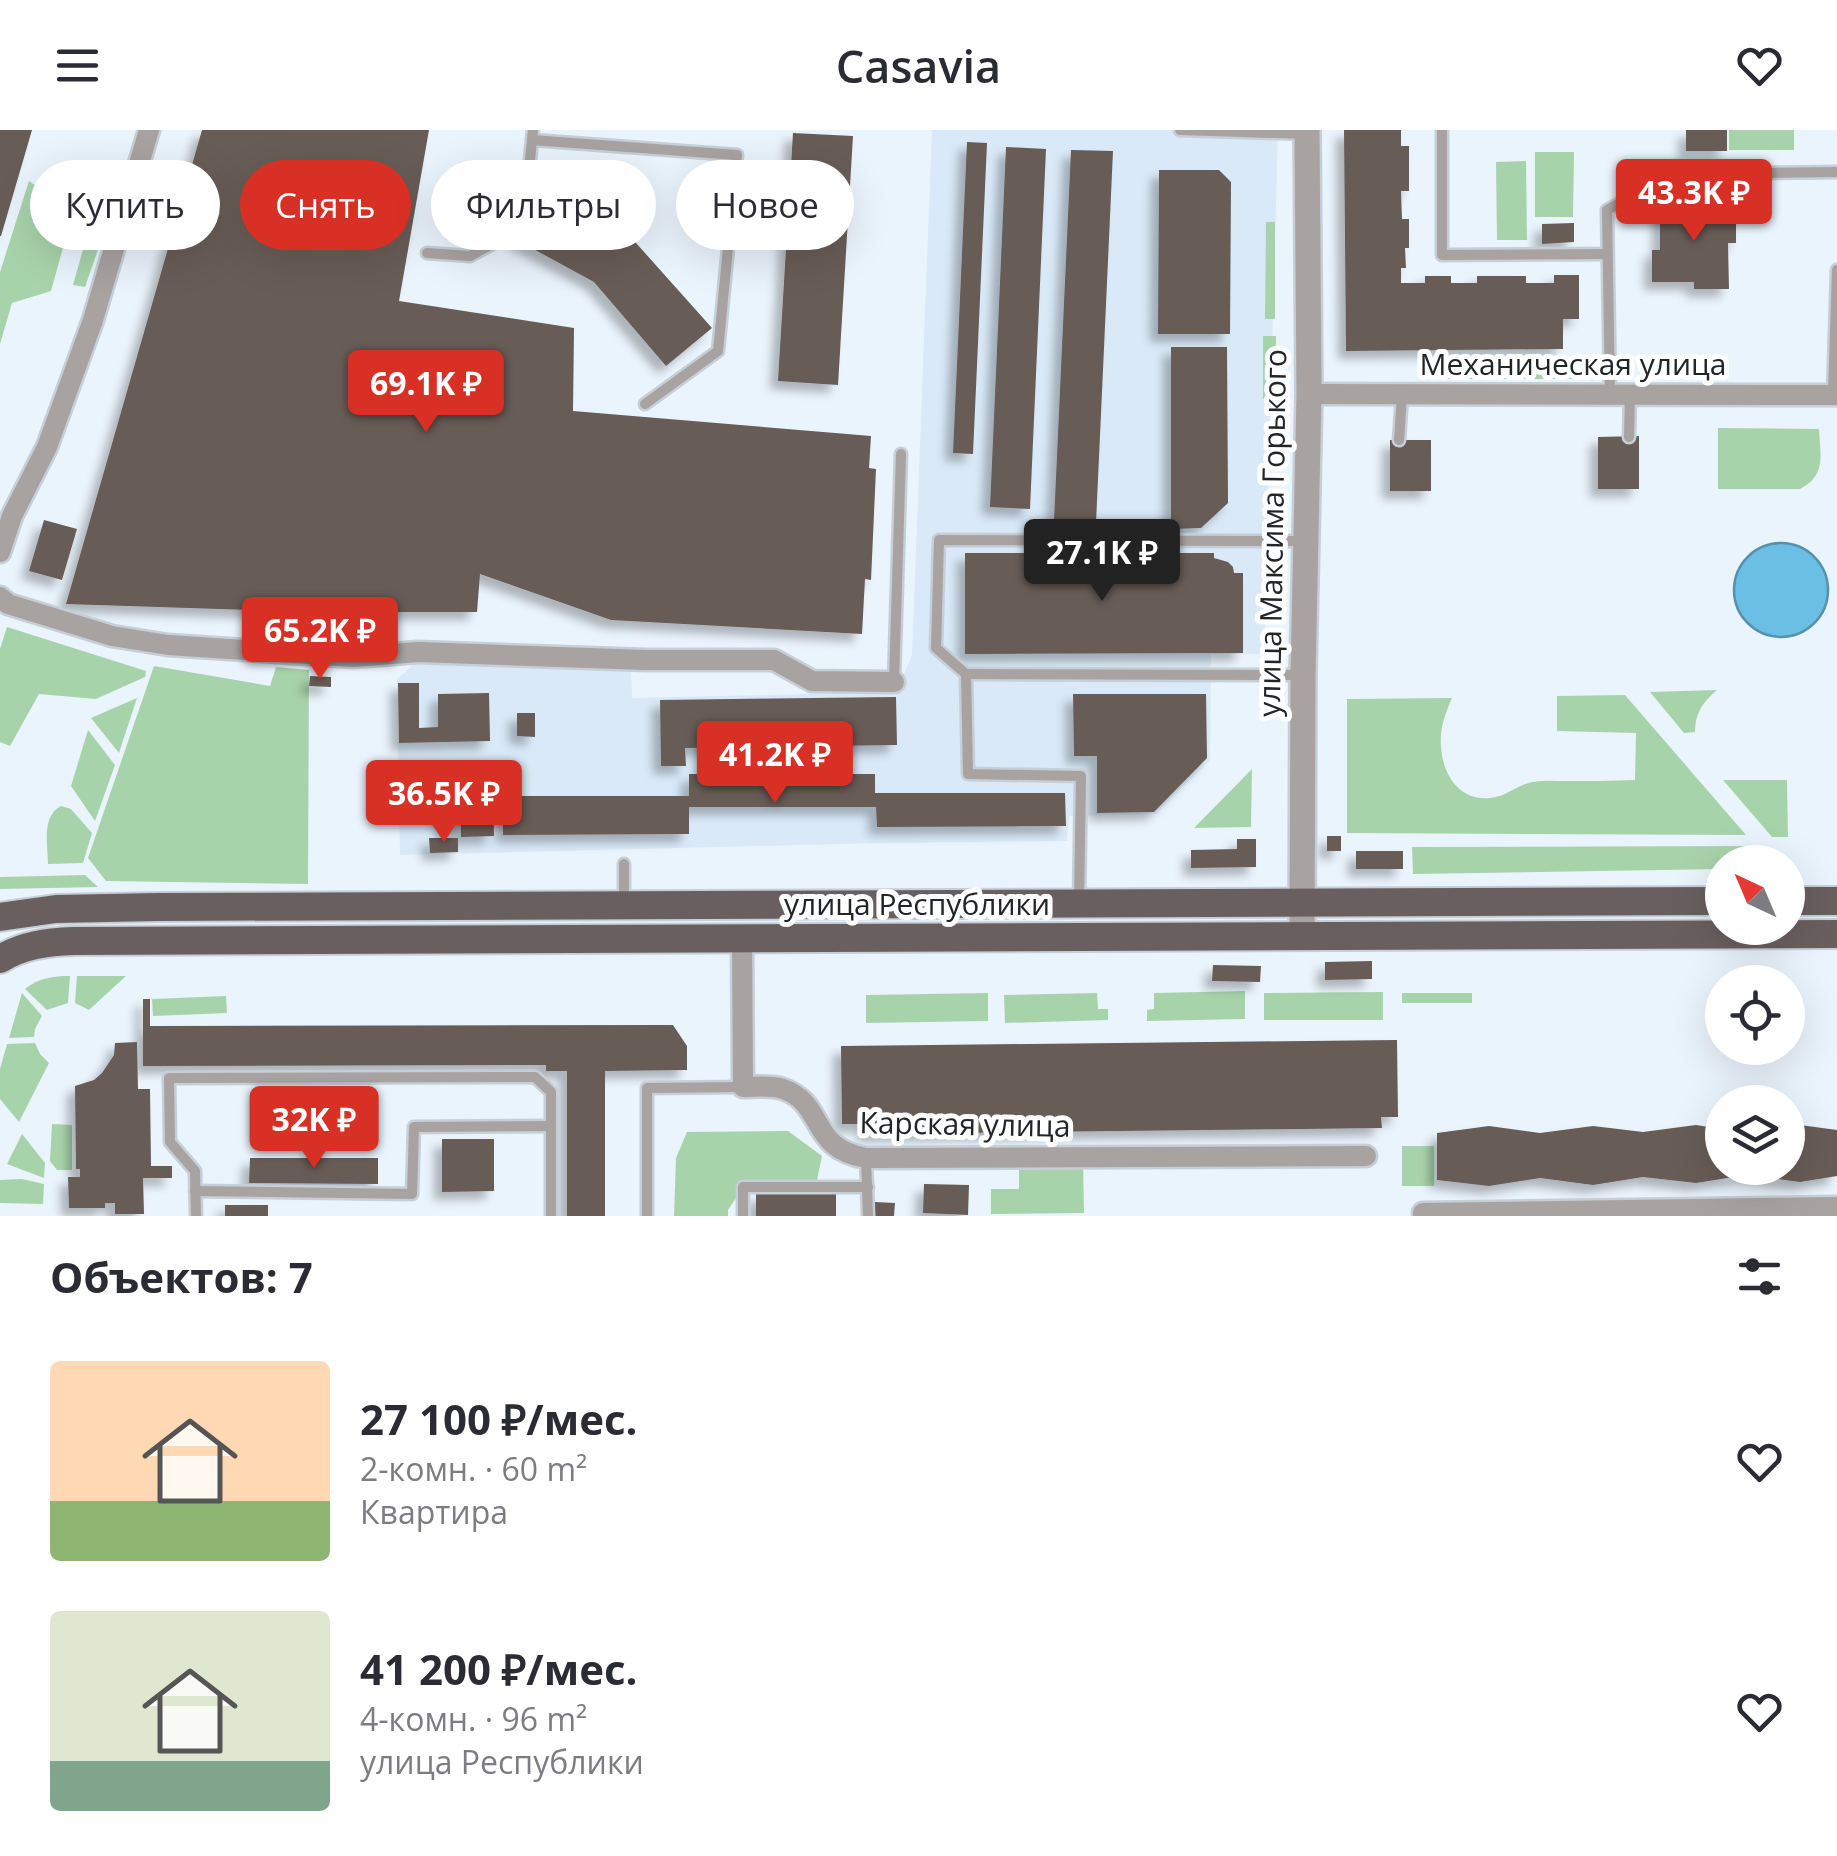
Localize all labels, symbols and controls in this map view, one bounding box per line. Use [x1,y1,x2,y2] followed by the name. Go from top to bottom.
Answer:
[836,35,1001,96] text: Casavia
[50,38,105,93] icon: menu
[1732,38,1787,93] icon: heart
[1602,159,1786,244] pin: 43.3K ₽
[30,160,220,250] chip: Купить
[240,160,411,250] chip: Снять
[431,160,656,250] chip: Фильтры
[676,160,854,250] chip: Новое
[1638,170,1750,213] text: 43.3K ₽
[1420,343,1726,384] street label: Механическая улица
[1248,349,1295,717] street label: улица Максима Горького
[334,350,518,435] pin: 69.1K ₽
[370,361,482,404] text: 69.1K ₽
[1010,519,1194,604] pin: 27.1K ₽
[1046,530,1158,573] text: 27.1K ₽
[228,597,412,682] pin: 65.2K ₽
[264,608,376,651] text: 65.2K ₽
[683,721,867,806] pin: 41.2K ₽
[719,732,831,775] text: 41.2K ₽
[352,760,536,845] pin: 36.5K ₽
[388,771,500,814] text: 36.5K ₽
[1705,845,1805,945] north arrow
[1705,845,1805,1185] map controls
[784,883,1050,924] street label: улица Республики
[1705,965,1805,1065] button: locate
[1705,1085,1805,1185] button: layers
[244,1086,384,1171] pin: 32K ₽
[272,1097,356,1140] text: 32K ₽
[859,1101,1071,1146] street label: Карская улица
[50,1248,313,1305] text: Объектов: 7
[1732,1249,1787,1304] icon: filters
[360,1390,638,1447] text: 27 100 ₽/мес.
[130,1401,250,1521] icon: home
[1732,1434,1787,1489] icon: heart
[360,1447,587,1490] text: 2-комн. · 60 m²
[360,1490,508,1533] text: Квартира
[360,1640,638,1697] text: 41 200 ₽/мес.
[130,1651,250,1771] icon: home
[1732,1684,1787,1739] icon: heart
[360,1697,587,1740] text: 4-комн. · 96 m²
[360,1740,644,1783] text: улица Республики

